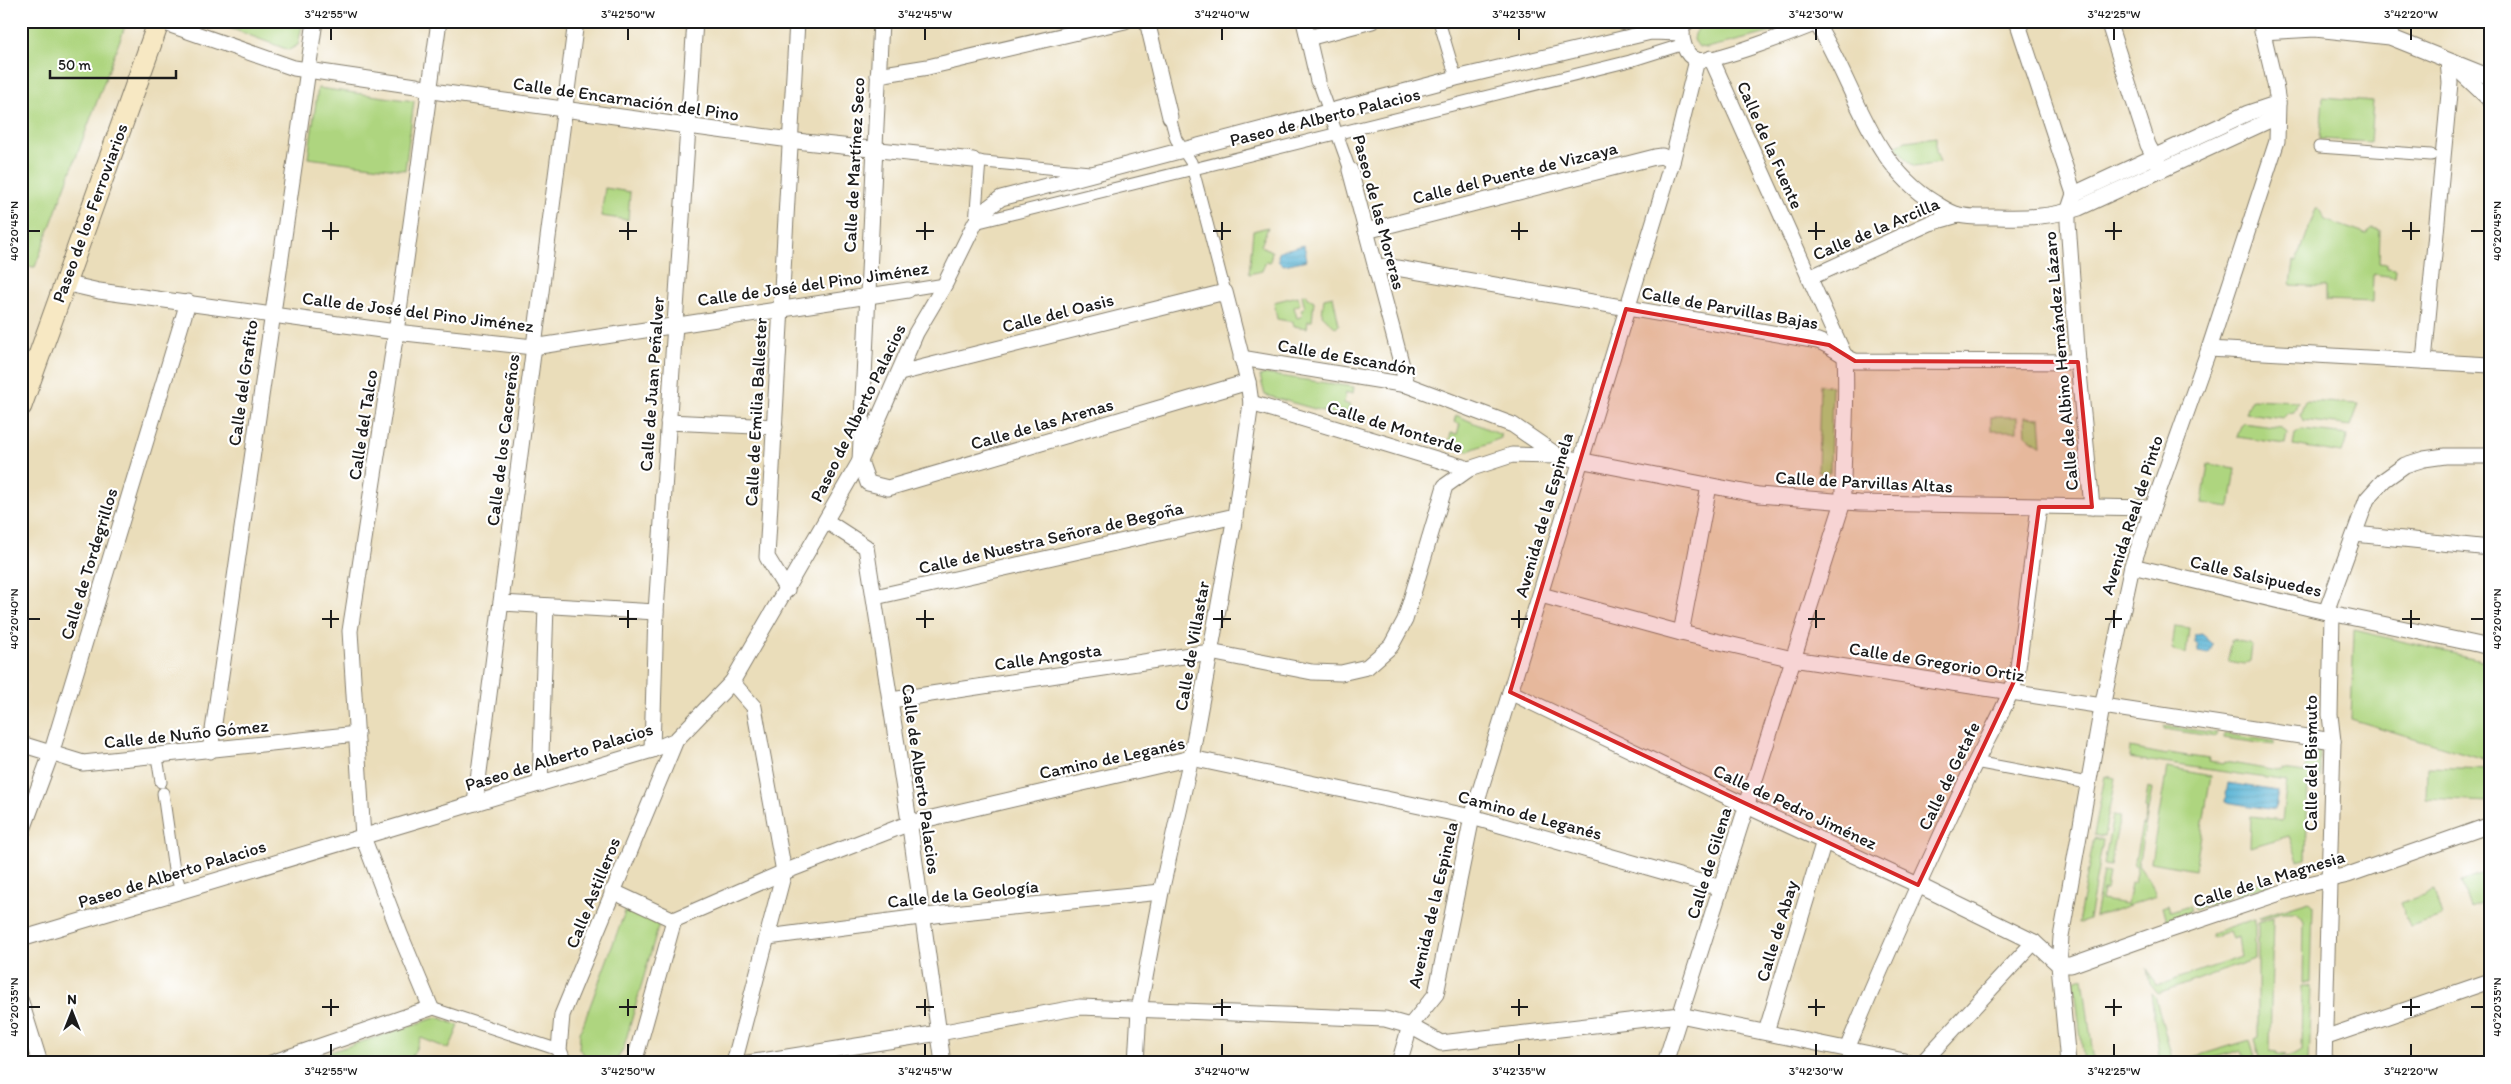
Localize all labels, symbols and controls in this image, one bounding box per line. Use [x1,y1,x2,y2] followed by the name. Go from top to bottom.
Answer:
[304,7,358,21] text: 3°42'55"W
[601,7,655,21] text: 3°42'50"W
[898,7,952,21] text: 3°42'45"W
[1194,7,1250,21] text: 3°42'40"W
[1492,7,1546,21] text: 3°42'35"W
[1789,7,1843,21] text: 3°42'30"W
[2087,7,2141,21] text: 3°42'25"W
[2384,7,2438,21] text: 3°42'20"W
[50,48,176,80] scale bar
[58,56,91,74] text: 50 m
[512,72,740,126] street label: Calle de Encarnación del Pino
[838,77,870,253] street label: Calle de Martínez Seco
[1732,78,1808,212] street label: Calle de la Fuente
[1228,83,1422,151] street label: Paseo de Alberto Palacios
[47,120,133,306] street label: Paseo de los Ferroviarios
[1348,132,1410,292] street label: Paseo de las Moreras
[1410,137,1620,209] street label: Calle del Puente de Vizcaya
[1809,192,1943,266] street label: Calle de la Arcilla
[7,201,21,261] text: 40°20'45"N
[2490,201,2504,261] text: 40°20'45"N
[2039,230,2083,492] street label: Calle de Albino Hernández Lázaro
[696,257,931,311] street label: Calle de José del Pino Jiménez
[1640,282,1820,334] street label: Calle de Parvillas Bajas
[301,287,536,337] street label: Calle de José del Pino Jiménez
[1000,288,1116,338] street label: Calle del Oasis
[635,295,669,472] street label: Calle de Juan Peñalver
[740,316,772,507] street label: Calle de Emilia Ballester
[223,318,263,448] street label: Calle del Grafito
[805,320,911,506] street label: Paseo de Alberto Palacios
[1276,334,1419,380] street label: Calle de Escandón
[482,353,524,527] street label: Calle de los Cacereños
[343,368,383,482] street label: Calle del Talco
[968,393,1116,455] street label: Calle de las Arenas
[1324,396,1466,458] street label: Calle de Monterde
[1510,430,1578,600] street label: Avenida de la Espinela
[2096,433,2168,597] street label: Avenida Real de Pinto
[1775,466,1953,498] street label: Calle de Parvillas Altas
[55,485,123,643] street label: Calle de Tordegrillos
[916,497,1186,579] street label: Calle de Nuestra Señora de Begoña
[2188,550,2324,602] street label: Calle Salsipuedes
[1170,579,1214,713] street label: Calle de Villastar
[7,588,21,650] text: 40°20'40"N
[2490,588,2504,650] text: 40°20'40"N
[1848,637,2027,687] street label: Calle de Gregorio Ortiz
[993,639,1104,675] street label: Calle Angosta
[897,682,945,876] street label: Calle de Alberto Palacios
[2300,695,2322,831] street label: Calle del Bismuto
[103,714,269,754] street label: Calle de Nuño Gómez
[462,718,656,796] street label: Paseo de Alberto Palacios
[1913,718,1985,834] street label: Calle de Getafe
[1037,732,1187,784] street label: Camino de Leganés
[1710,759,1880,855] street label: Calle de Pedro Jiménez
[1455,785,1605,845] street label: Camino de Leganés
[1682,804,1737,922] street label: Calle de Gilena
[1403,819,1463,990] street label: Avenida de la Espinela
[561,834,625,952] street label: Calle Astilleros
[75,835,269,913] street label: Paseo de Alberto Palacios
[2191,845,2348,913] street label: Calle de la Magnesia
[886,875,1040,913] street label: Calle de la Geología
[1751,877,1803,984] street label: Calle de Abay
[7,977,21,1037] text: 40°20'35"N
[2490,977,2504,1037] text: 40°20'35"N
[48,986,98,1036] north arrow
[67,991,77,1008] text: N
[304,1064,358,1078] text: 3°42'55"W
[601,1064,655,1078] text: 3°42'50"W
[898,1064,952,1078] text: 3°42'45"W
[1194,1064,1250,1078] text: 3°42'40"W
[1492,1064,1546,1078] text: 3°42'35"W
[1789,1064,1843,1078] text: 3°42'30"W
[2087,1064,2141,1078] text: 3°42'25"W
[2384,1064,2438,1078] text: 3°42'20"W

